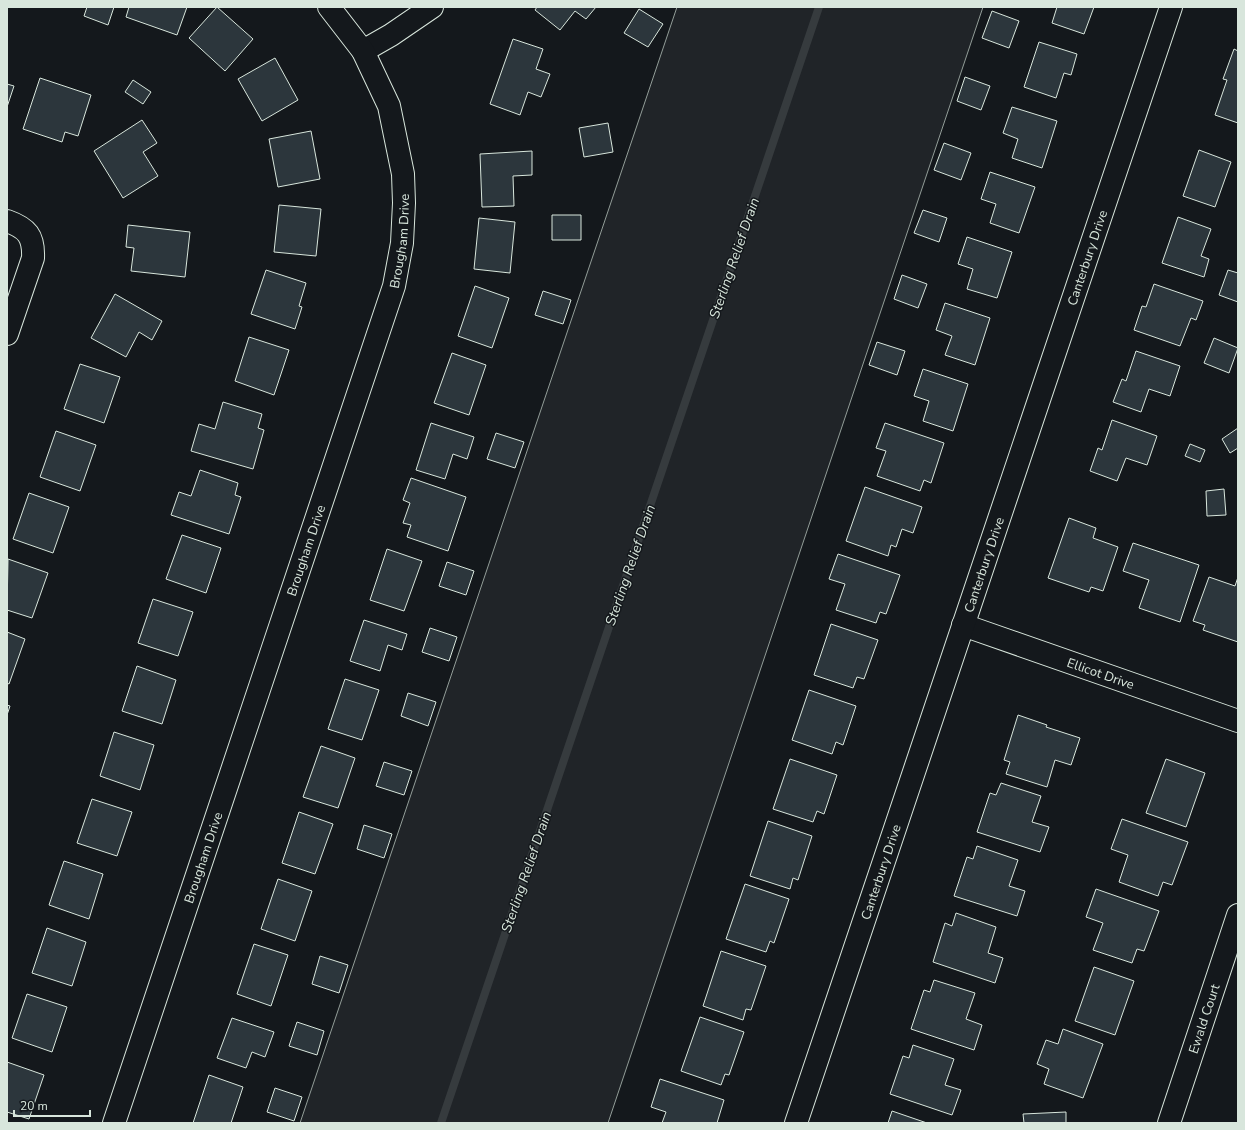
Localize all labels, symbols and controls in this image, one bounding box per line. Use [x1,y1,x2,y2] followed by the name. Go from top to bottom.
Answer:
[386,193,414,290] street label: Brougham Drive
[705,195,764,321] water label: Sterling Relief Drain
[1063,208,1112,308] street label: Canterbury Drive
[283,502,330,599] street label: Brougham Drive
[601,502,660,628] water label: Sterling Relief Drain
[960,515,1009,615] street label: Canterbury Drive
[1064,654,1137,694] street label: Ellicot Drive
[497,809,556,935] water label: Sterling Relief Drain
[180,810,227,906] street label: Brougham Drive
[857,822,906,922] street label: Canterbury Drive
[1185,981,1225,1056] street label: Ewald Court
[14,1092,90,1118] scale bar
[20,1098,48,1114] text: 20 m

